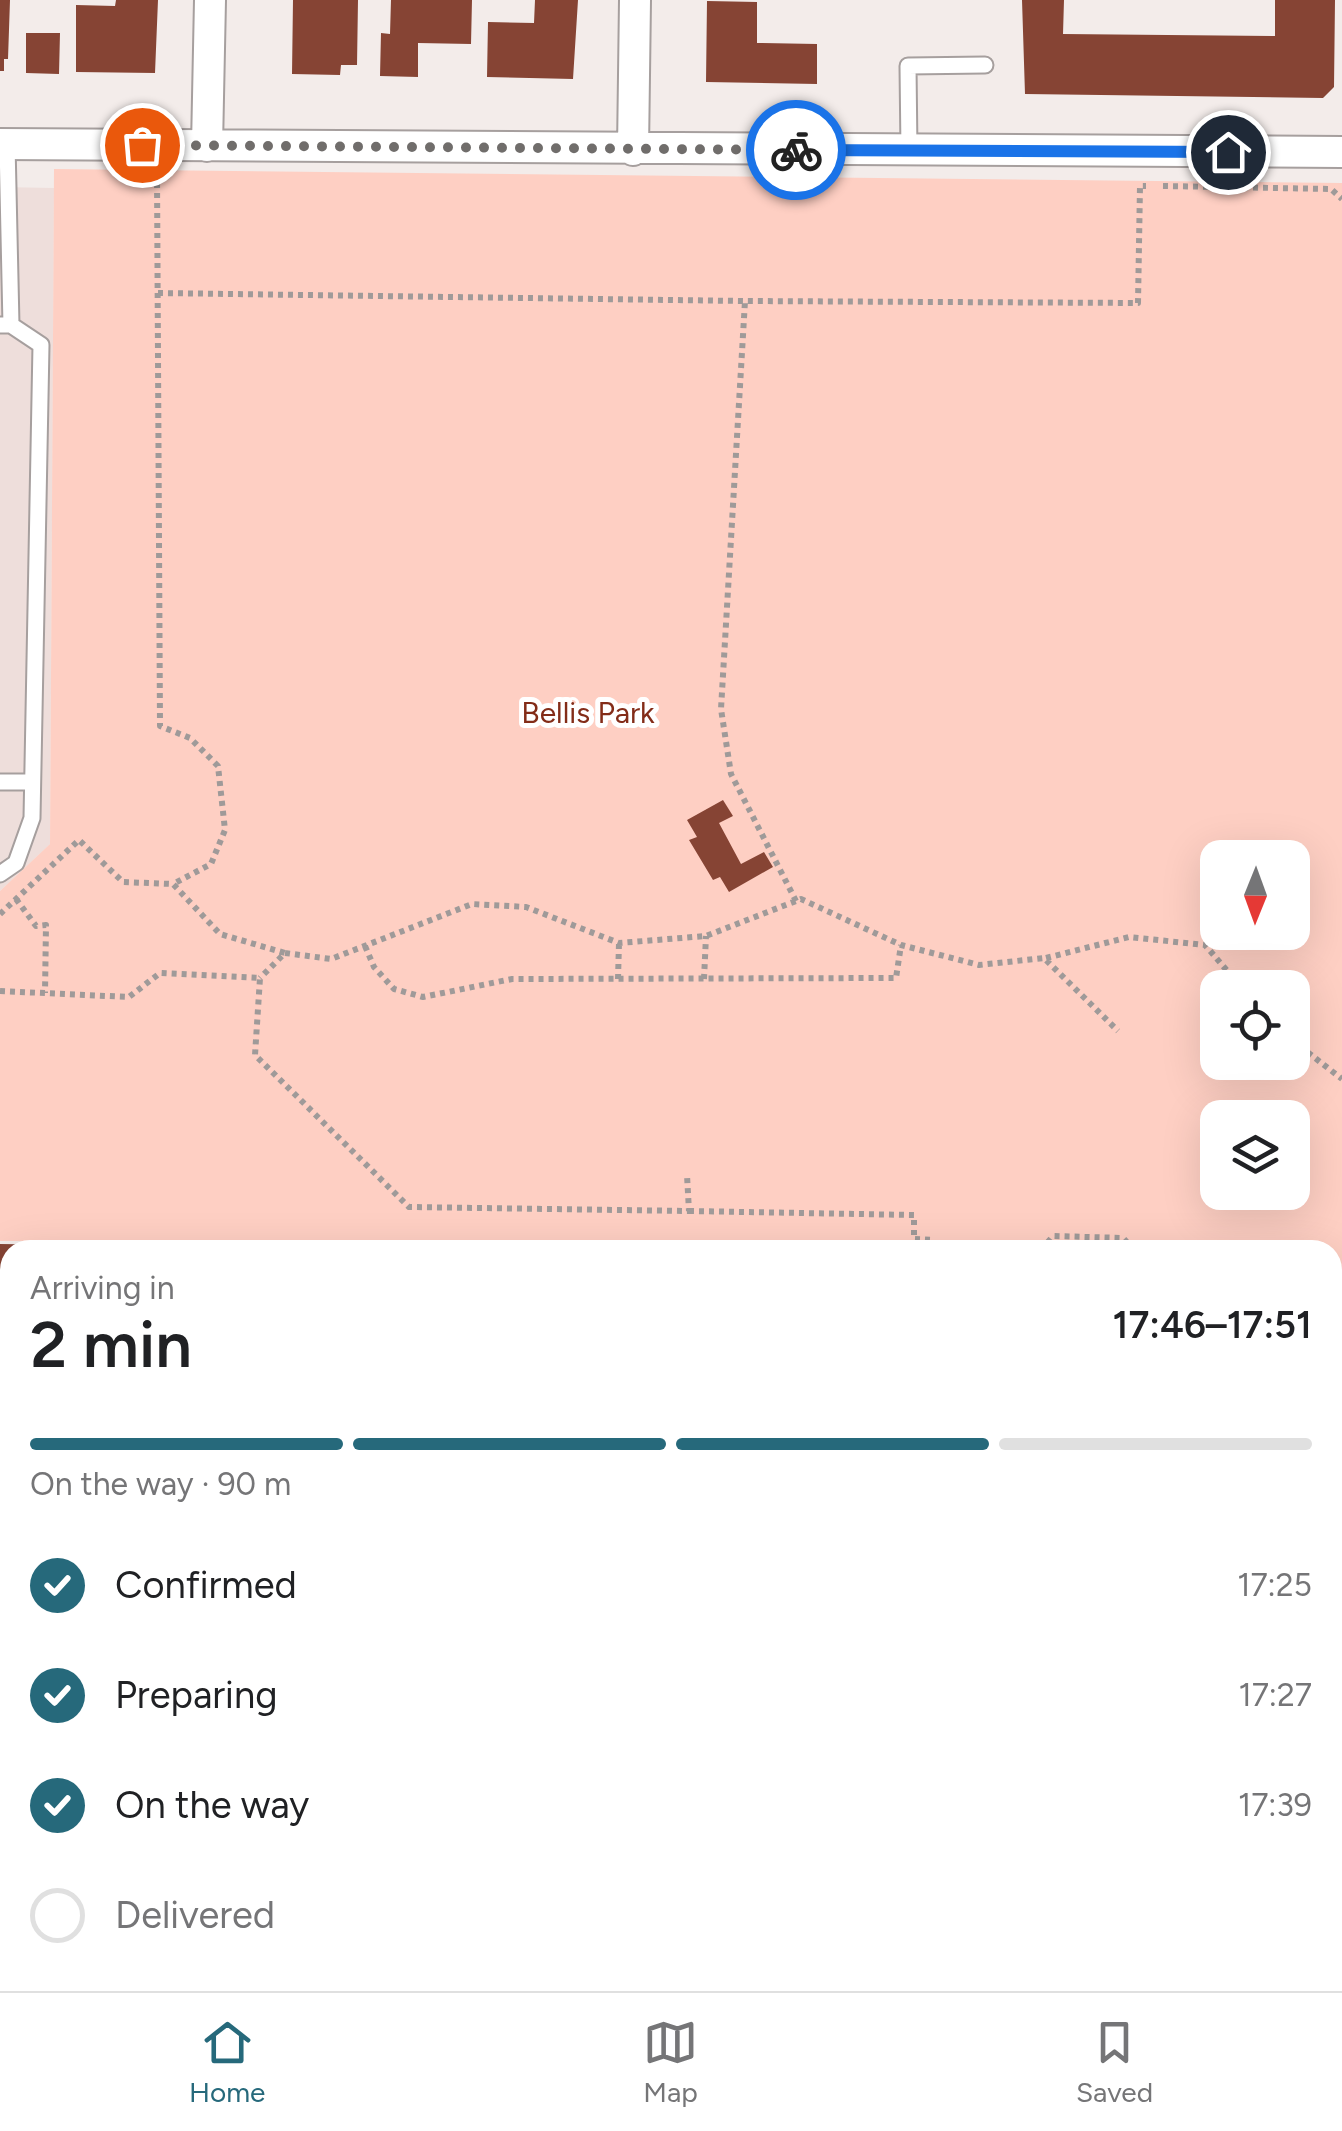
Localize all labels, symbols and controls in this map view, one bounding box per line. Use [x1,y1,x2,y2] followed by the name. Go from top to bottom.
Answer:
[746,100,846,200] courier
[100,103,185,188] pin
[1186,110,1271,195] pin
[115,118,170,173] icon: bag
[769,123,824,178] icon: bike
[1201,125,1256,180] icon: home
[521,694,655,731] park label: Bellis Park
[1200,840,1310,950] north arrow
[1200,840,1310,1210] map controls
[1200,970,1310,1080] button: locate
[1200,1100,1310,1210] button: layers
[30,1269,175,1307] text: Arriving in
[1113,1302,1312,1348] text: 17:46–17:51
[30,1305,192,1383] text: 2 min
[30,1465,291,1503] text: On the way · 90 m
[30,1558,85,1613] icon: check
[115,1562,297,1608] text: Confirmed
[1237,1566,1312,1604] text: 17:25
[30,1668,85,1723] icon: check
[115,1672,277,1718] text: Preparing
[1238,1676,1312,1714] text: 17:27
[30,1778,85,1833] icon: check
[115,1782,309,1828] text: On the way
[1238,1786,1312,1824] text: 17:39
[115,1892,275,1938] text: Delivered
[189,2015,265,2109] tab: Home
[643,2015,698,2109] tab: Map
[1076,2015,1153,2109] tab: Saved

